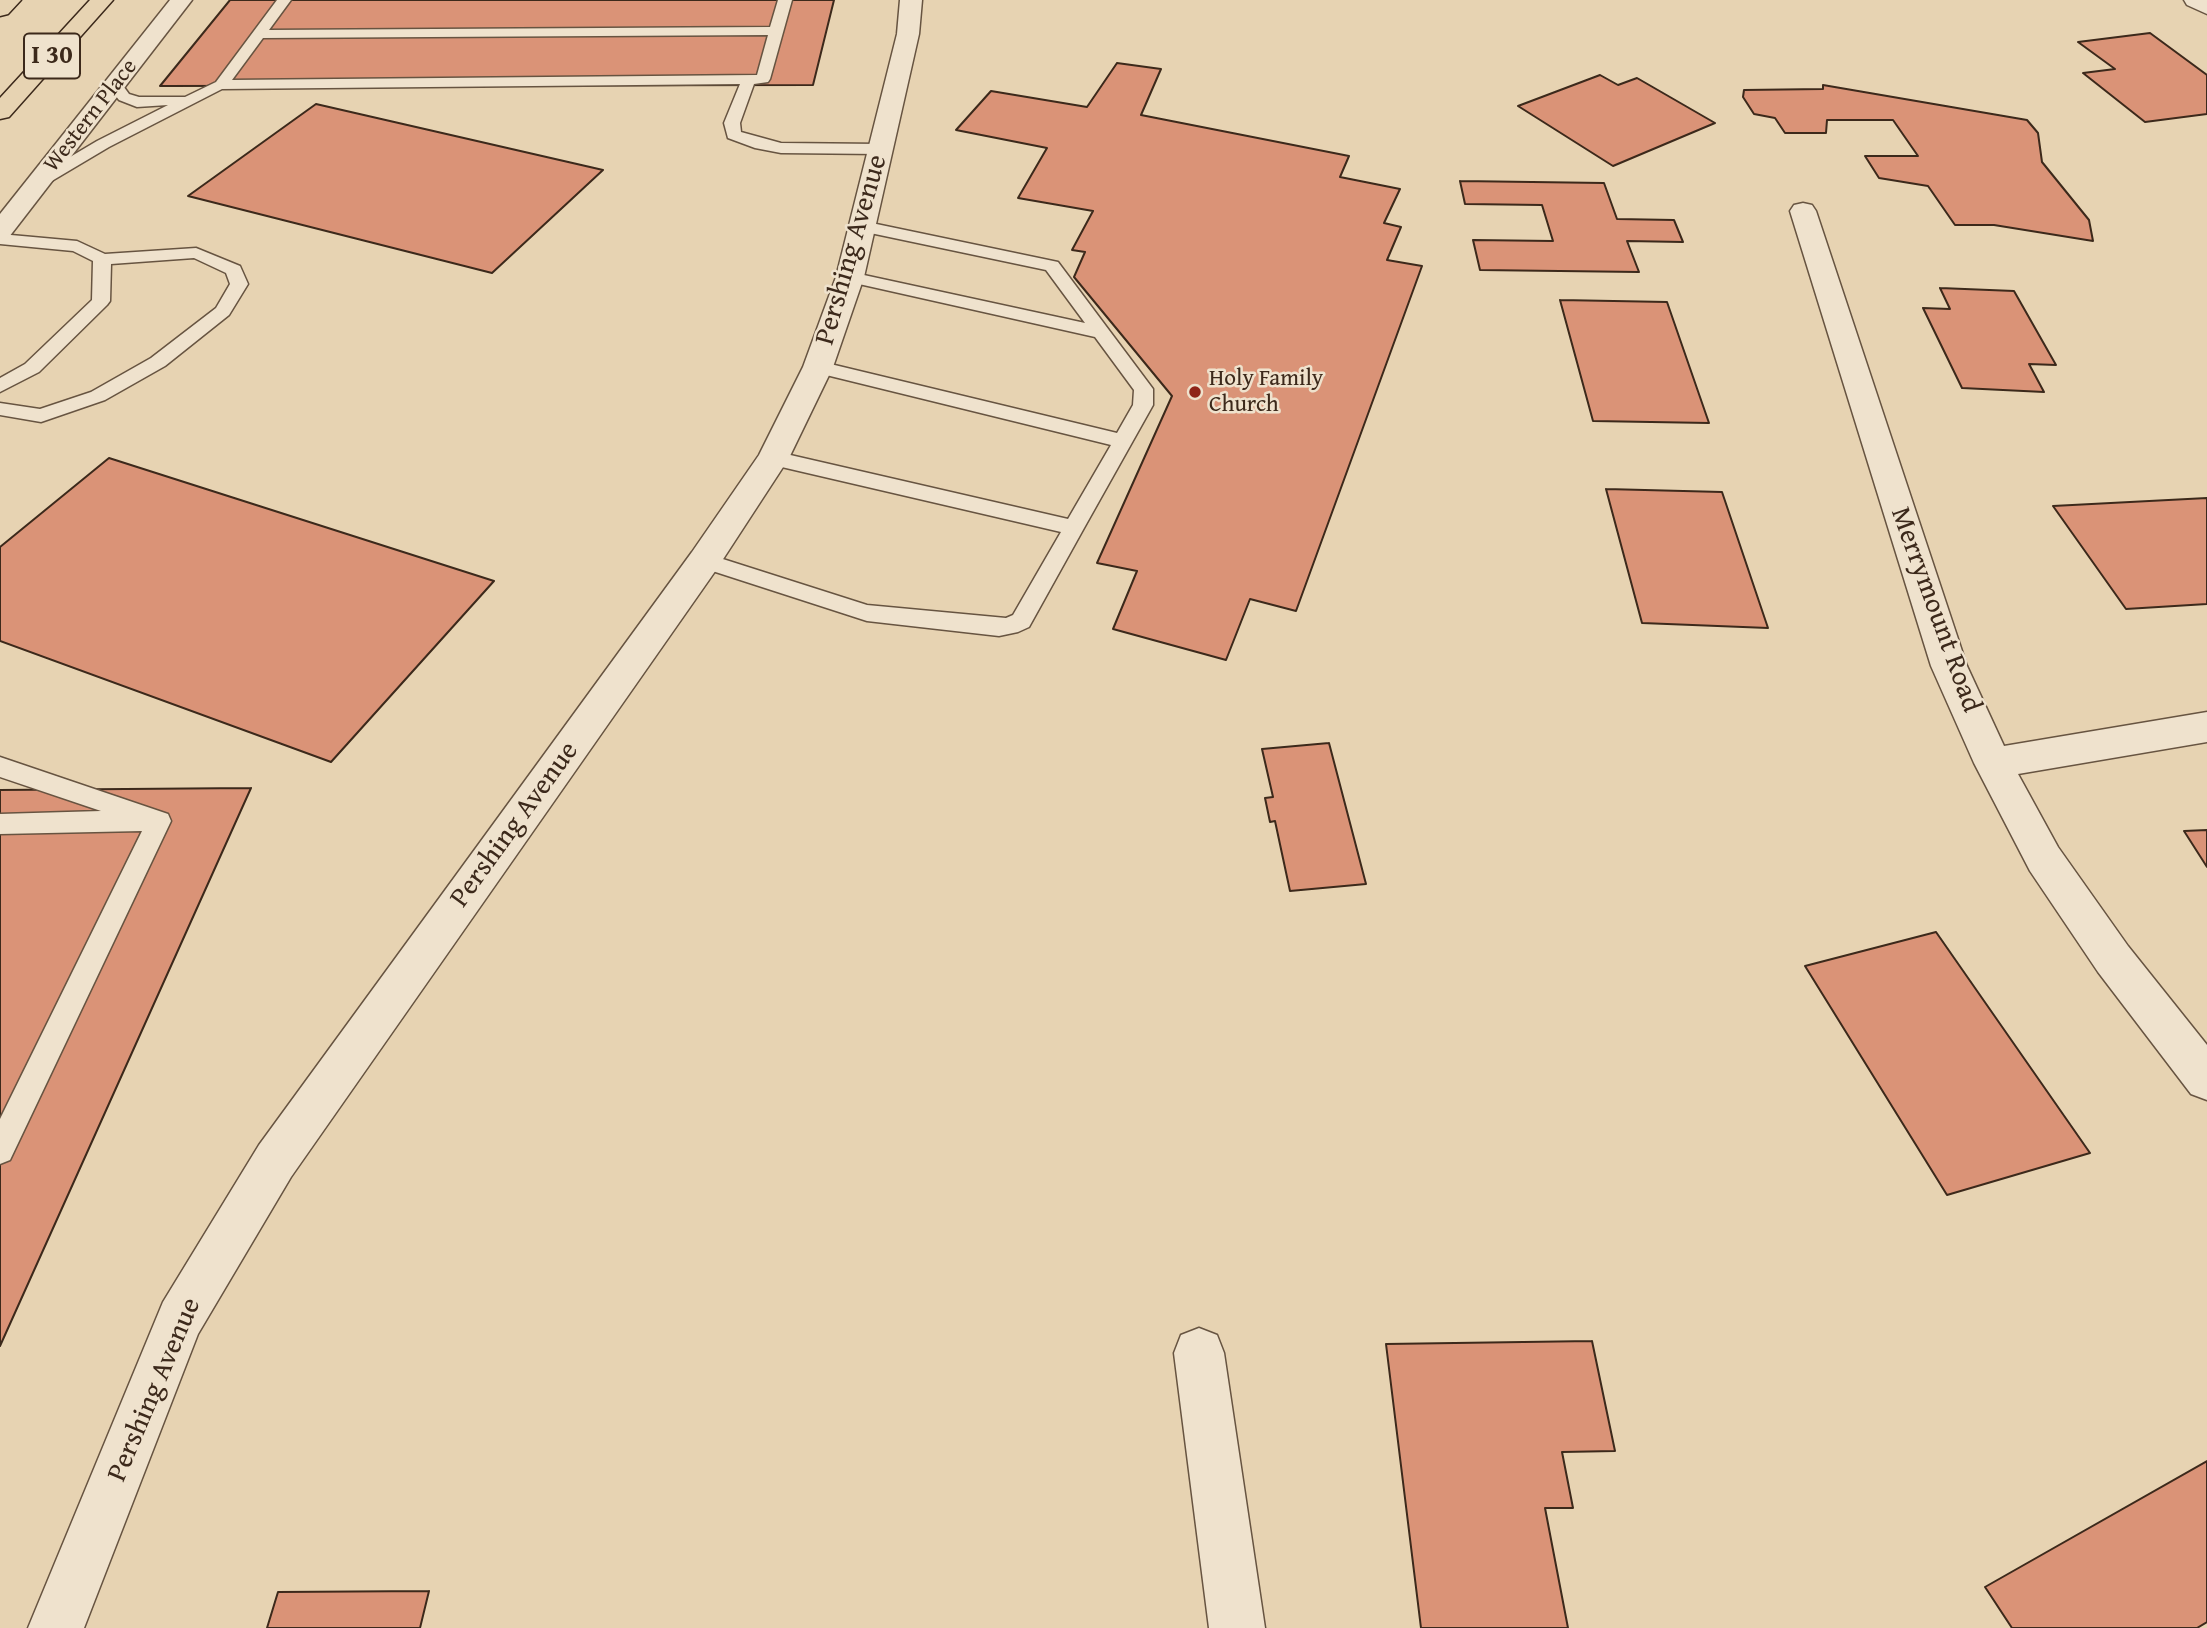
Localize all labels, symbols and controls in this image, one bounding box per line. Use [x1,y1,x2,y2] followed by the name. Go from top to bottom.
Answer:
[24,34,80,78] road number: I 30
[38,54,144,178] street label: Western Place
[809,151,895,349] street label: Pershing Avenue
[1209,365,1323,419] place label: Holy Family Church
[1187,384,1203,400] marker: Holy Family Church
[1882,503,1988,717] street label: Merrymount Road
[444,736,586,914] street label: Pershing Avenue
[101,1293,209,1487] street label: Pershing Avenue

